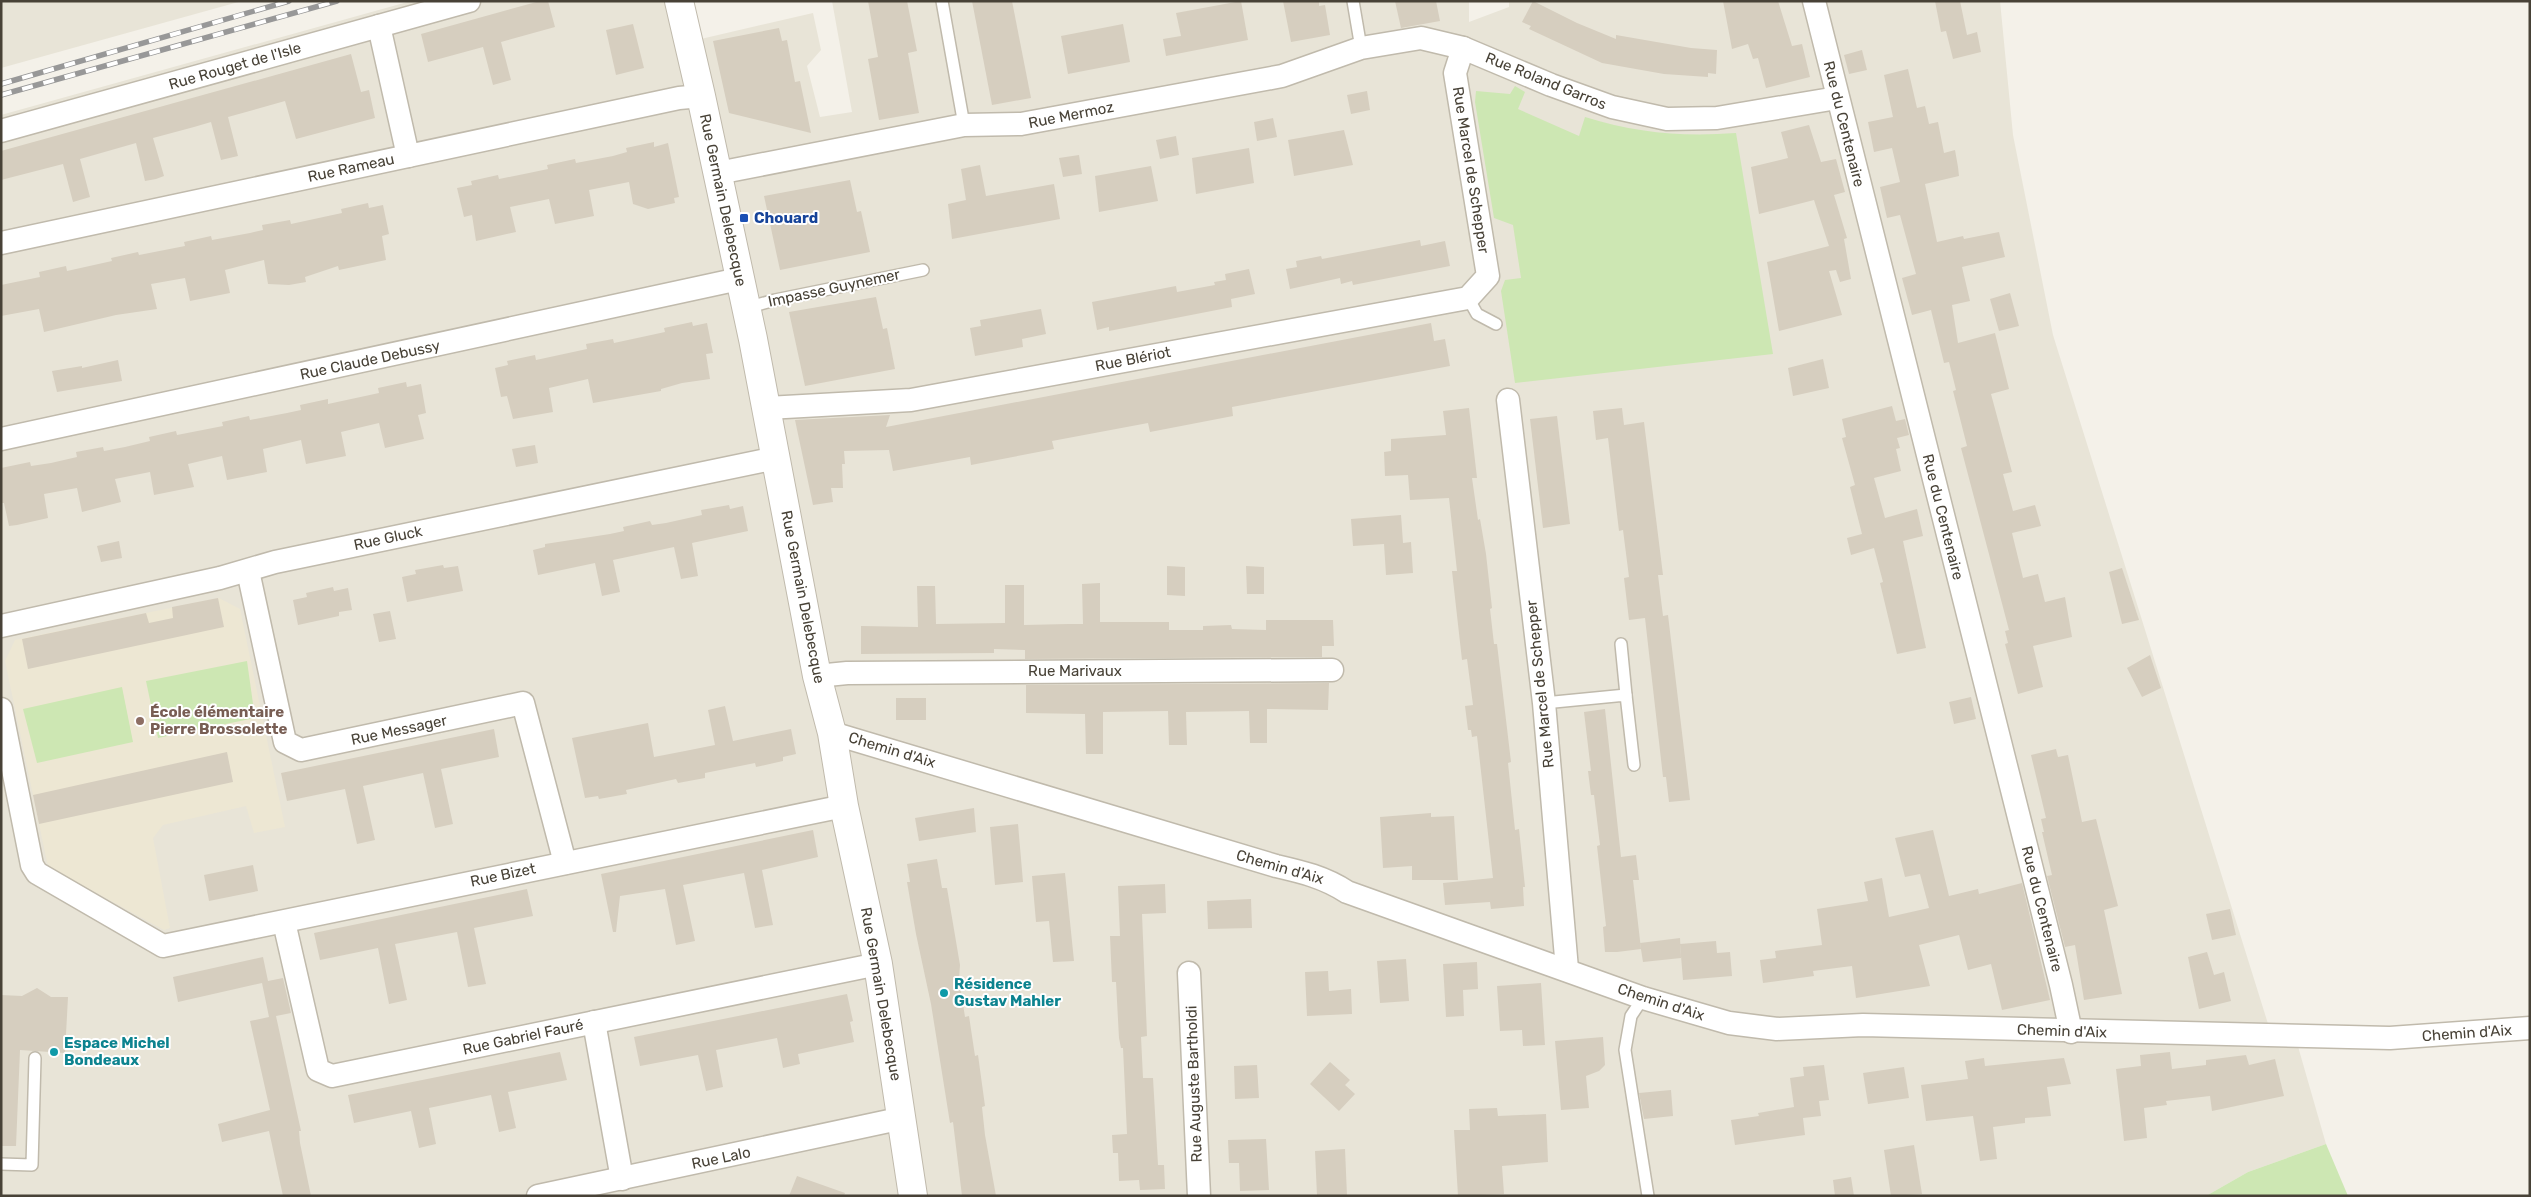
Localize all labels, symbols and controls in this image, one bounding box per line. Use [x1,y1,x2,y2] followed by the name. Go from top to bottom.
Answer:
[167,38,303,94] street label: Rue Rouget de l'Isle
[1483,49,1609,114] street label: Rue Roland Garros
[1820,59,1868,189] street label: Rue du Centenaire
[1449,85,1493,255] street label: Rue Marcel de Schepper
[1027,98,1115,132] street label: Rue Mermoz
[696,112,750,288] street label: Rue Germain Delebecque
[306,150,396,186] street label: Rue Rameau
[754,209,818,227] place label: Chouard
[738,212,750,224] marker: Chouard
[766,265,902,311] street label: Impasse Guynemer
[298,336,442,384] street label: Rue Claude Debussy
[1094,343,1173,375] street label: Rue Blériot
[1919,452,1967,582] street label: Rue du Centenaire
[777,509,829,685] street label: Rue Germain Delebecque
[352,522,424,554] street label: Rue Gluck
[1522,599,1558,769] street label: Rue Marcel de Schepper
[1028,662,1122,680] street label: Rue Marivaux
[150,703,287,738] place label: École élémentaire Pierre Brossolette
[349,711,449,749] street label: Rue Messager
[134,715,146,727] marker: École élémentaire Pierre Brossolette
[846,728,938,772] street label: Chemin d'Aix
[2018,844,2066,974] street label: Rue du Centenaire
[1234,846,1326,888] street label: Chemin d'Aix
[469,859,537,891] street label: Rue Bizet
[857,906,905,1082] street label: Rue Germain Delebecque
[954,975,1061,1010] place label: Résidence Gustav Mahler
[1615,980,1707,1024] street label: Chemin d'Aix
[938,987,950,999] marker: Résidence Gustav Mahler
[1182,1005,1206,1163] street label: Rue Auguste Bartholdi
[461,1015,585,1059] street label: Rue Gabriel Fauré
[2017,1020,2107,1042] street label: Chemin d'Aix
[2421,1021,2513,1045] street label: Chemin d'Aix
[64,1034,170,1069] place label: Espace Michel Bondeaux
[48,1046,60,1058] marker: Espace Michel Bondeaux
[690,1143,752,1173] street label: Rue Lalo

